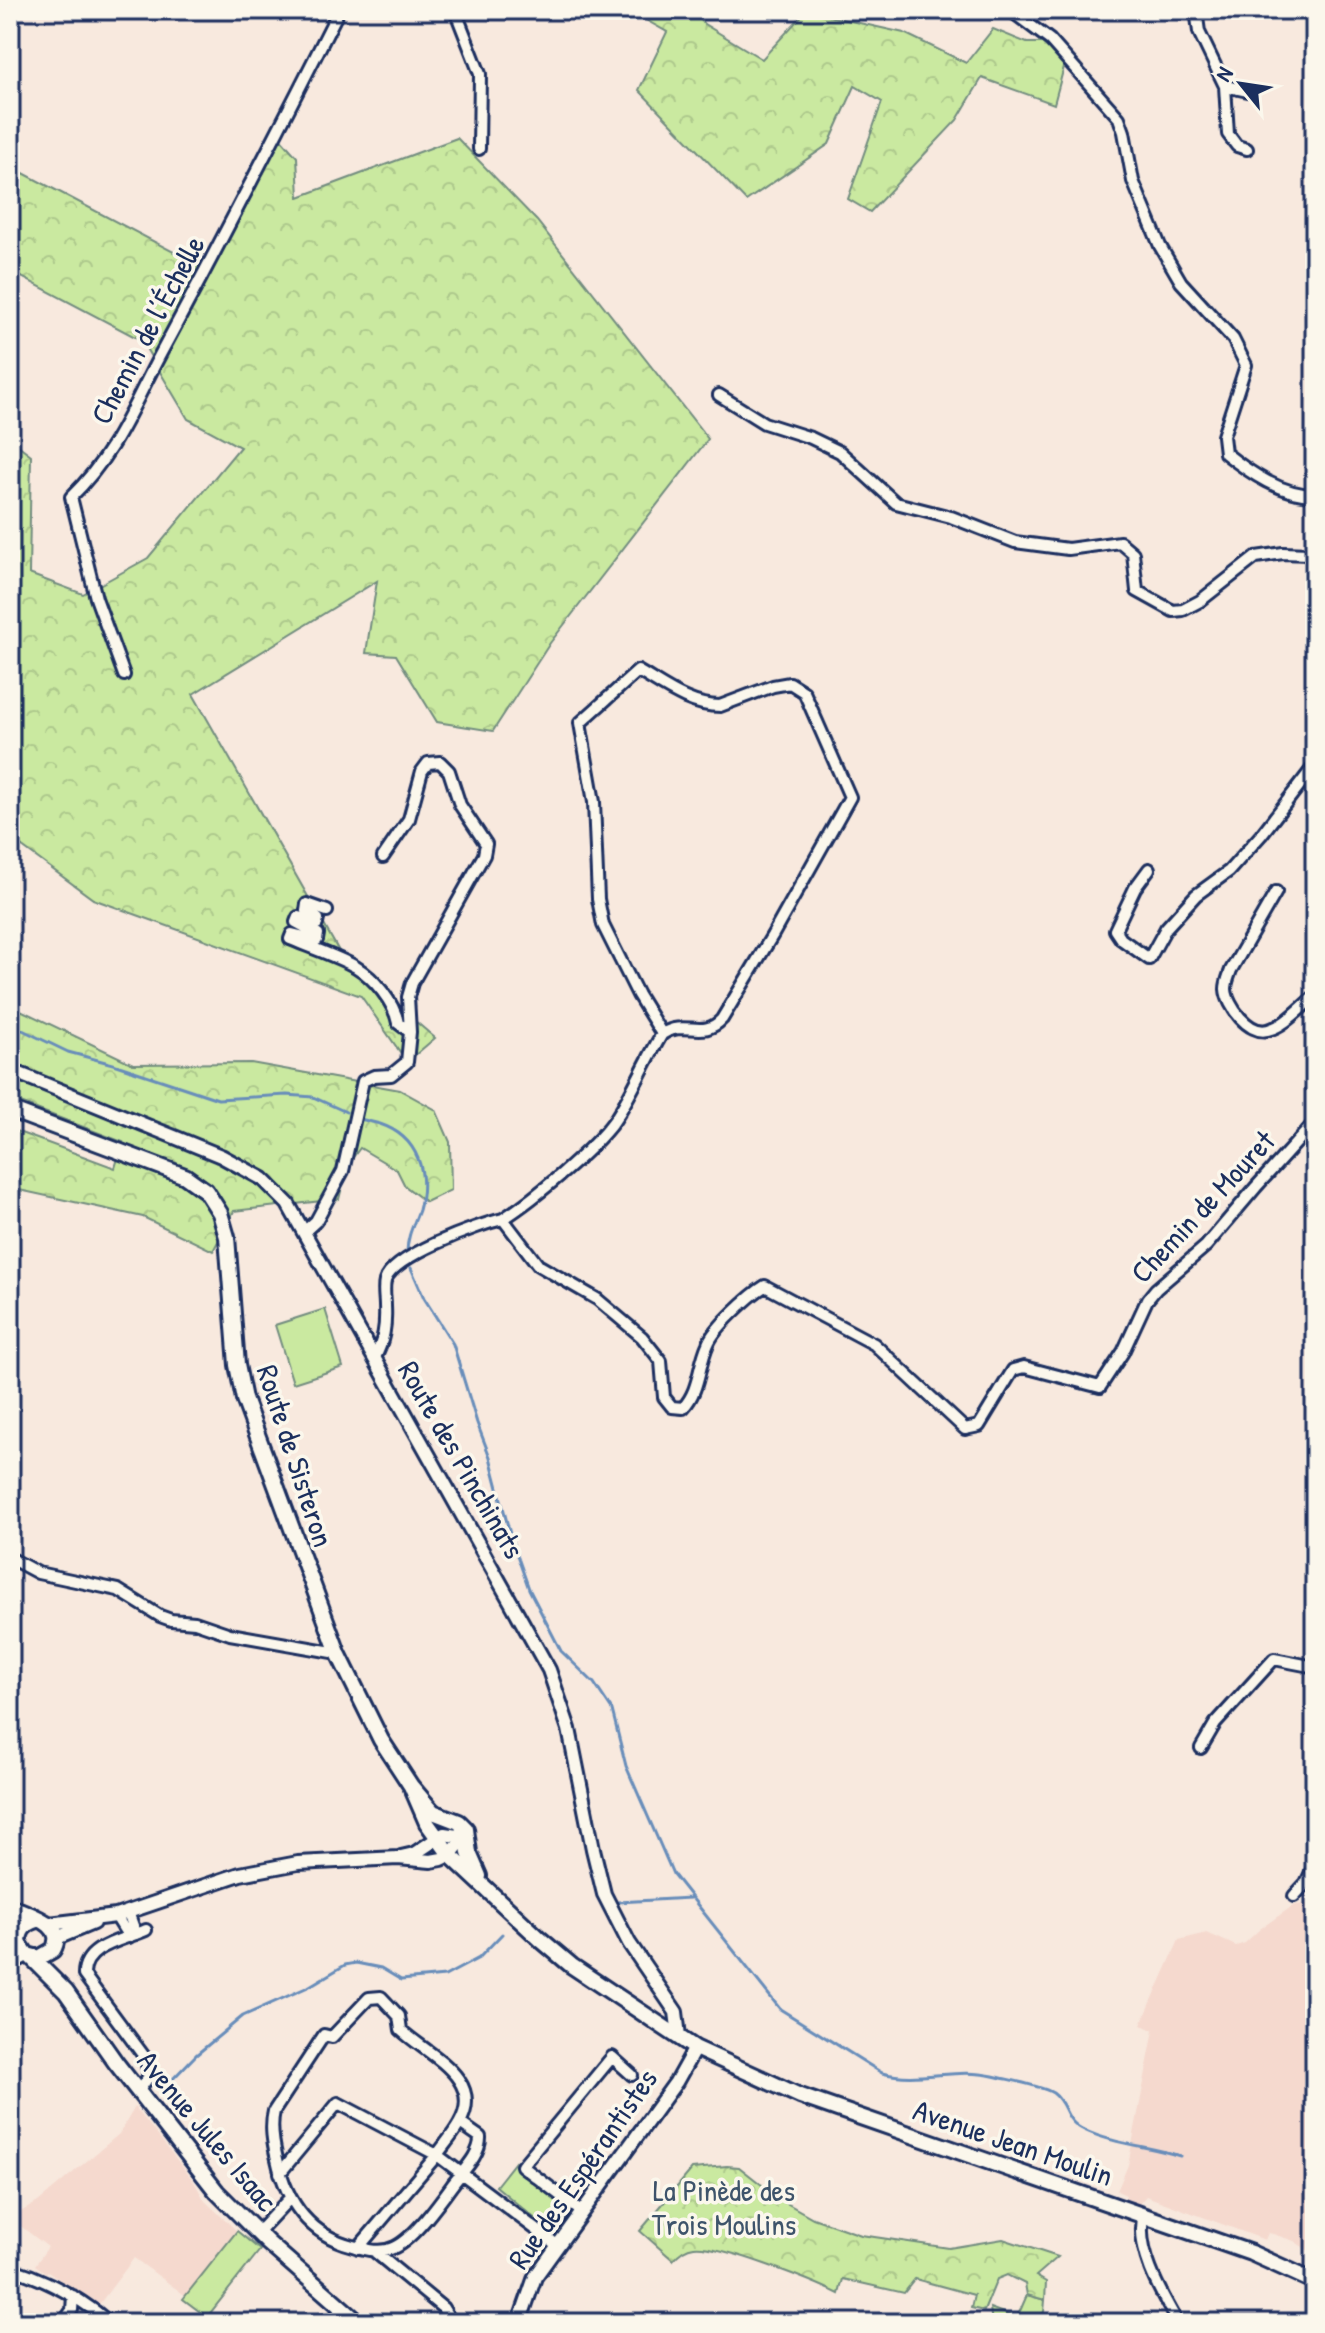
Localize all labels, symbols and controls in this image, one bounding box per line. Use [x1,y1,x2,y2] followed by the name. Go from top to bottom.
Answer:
[1201,44,1281,124] north arrow
[1208,61,1240,87] text: N
[81,228,214,431] street label: Chemin de l’Échelle
[1121,1121,1284,1291] street label: Chemin de Mouret
[389,1353,535,1566] street label: Route des Pinchinats
[248,1360,344,1552] street label: Route de Sisteron
[129,2042,287,2219] street label: Avenue Jules Isaac
[498,2061,666,2276] street label: Rue des Espérantistes
[908,2089,1118,2195] street label: Avenue Jean Moulin
[652,2170,796,2244] park label: La Pinède des Trois Moulins

